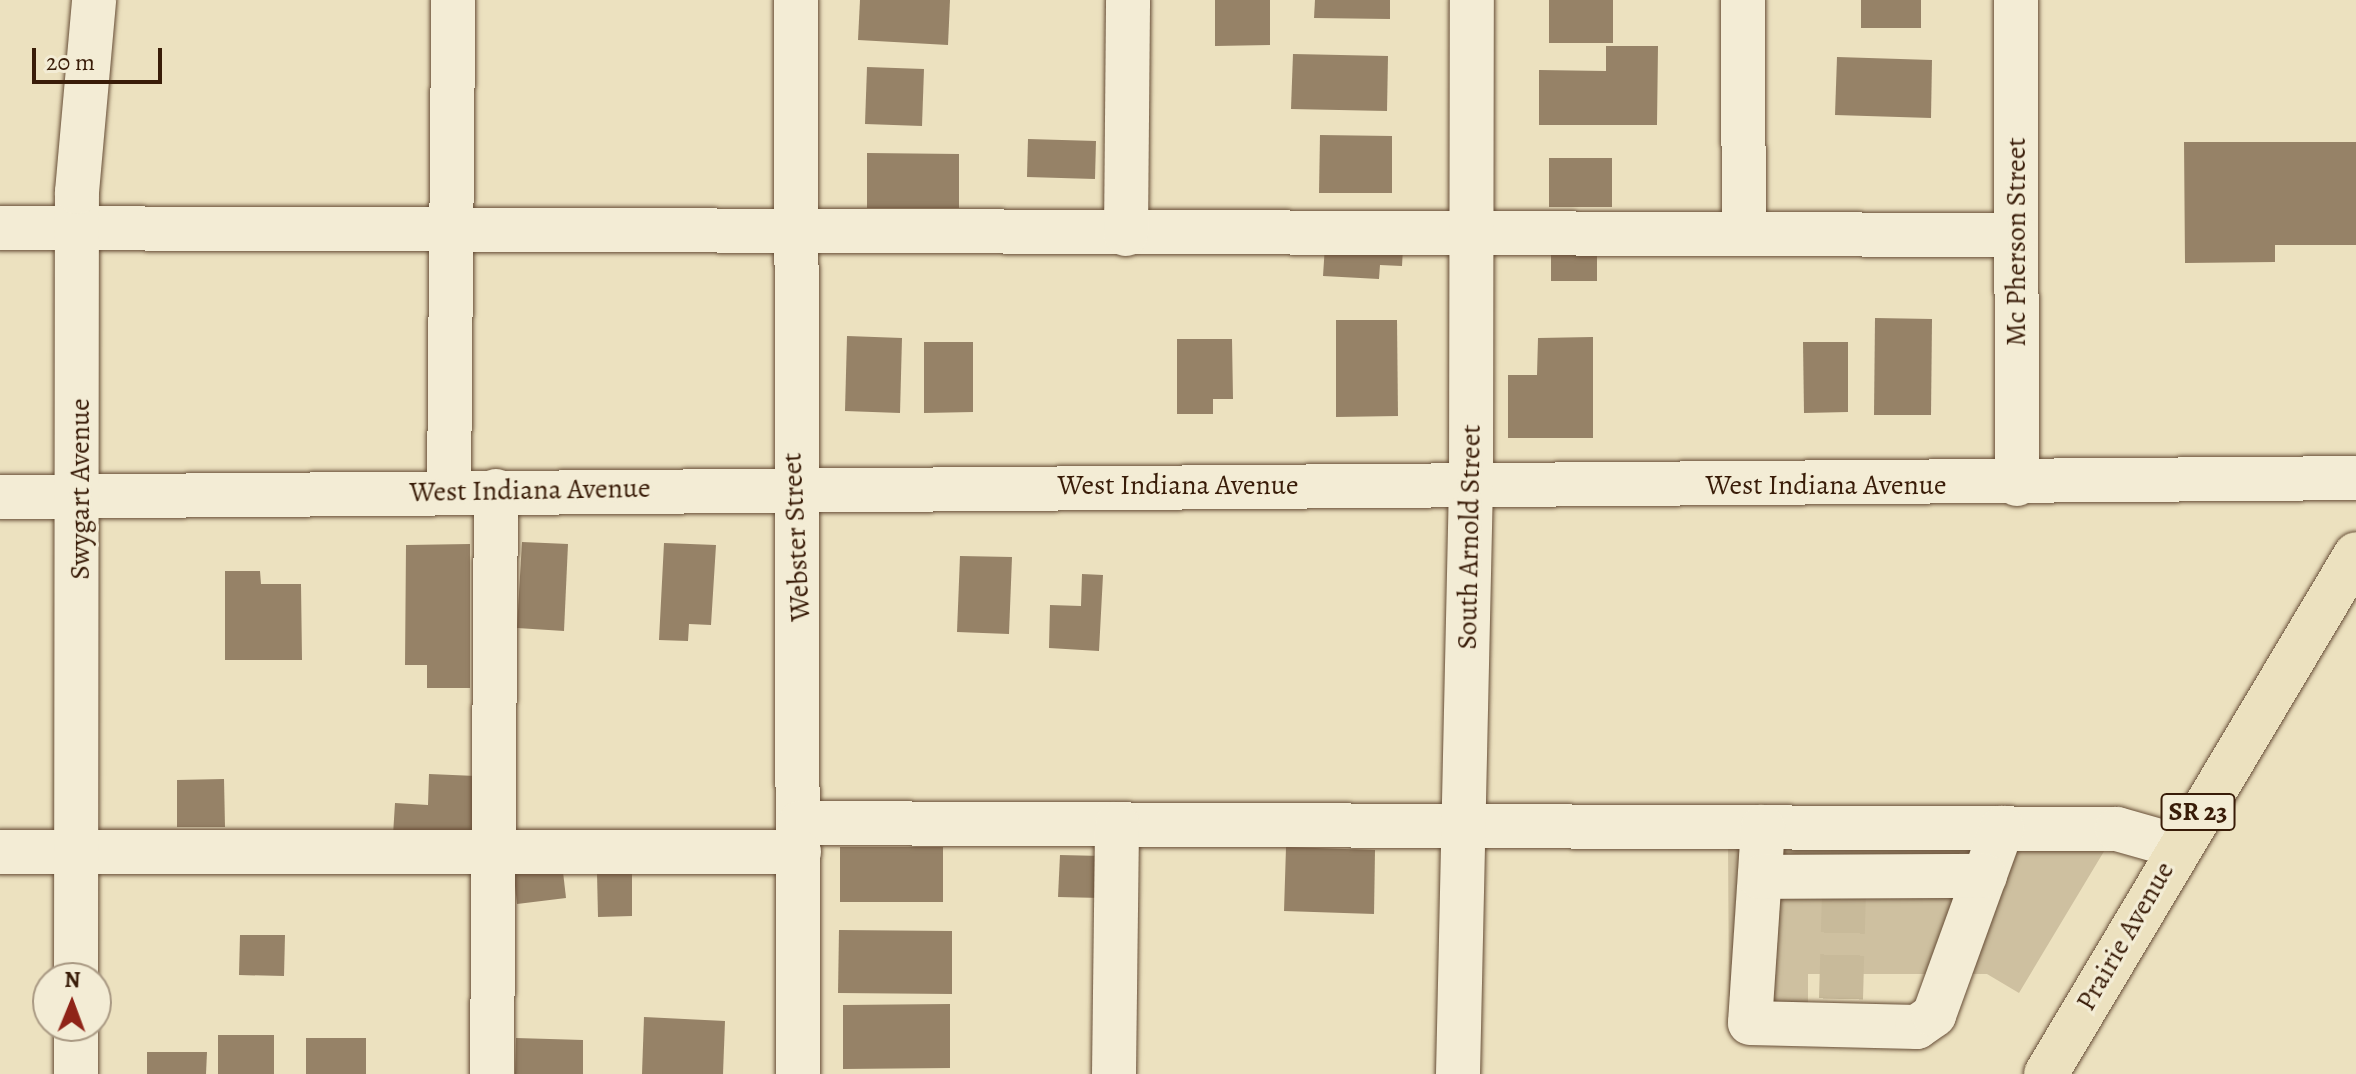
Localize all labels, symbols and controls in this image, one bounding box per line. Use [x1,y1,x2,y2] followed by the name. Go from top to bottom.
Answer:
[36,32,166,82] scale bar
[46,46,95,78] text: 20 m
[1999,137,2033,347] street label: Mc Pherson Street
[63,398,97,580] street label: Swygart Avenue
[1450,424,1488,650] street label: South Arnold Street
[775,452,817,622] street label: Webster Street
[1057,468,1299,502] street label: West Indiana Avenue
[1705,468,1947,502] street label: West Indiana Avenue
[409,471,651,509] street label: West Indiana Avenue
[2160,790,2236,834] road number: SR 23
[2069,855,2181,1017] street label: Prairie Avenue
[32,962,112,1042] north arrow
[64,965,81,995] text: N

